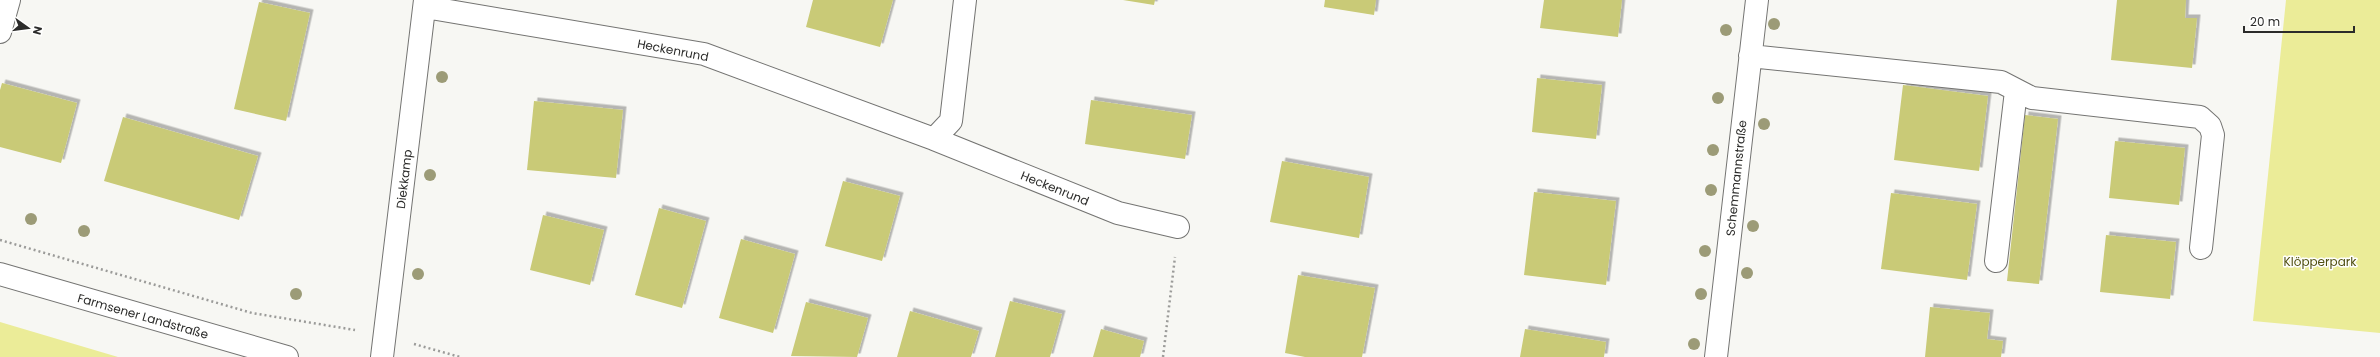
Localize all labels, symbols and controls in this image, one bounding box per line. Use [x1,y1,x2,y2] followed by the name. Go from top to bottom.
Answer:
[8,8,48,48] north arrow
[2244,8,2354,34] scale bar
[2250,13,2280,30] text: 20 m
[29,24,46,36] text: N
[636,35,710,65] street label: Heckenrund
[1721,119,1751,237] street label: Schemmannstraße
[392,148,416,210] street label: Diekkamp
[1018,167,1092,209] street label: Heckenrund
[2284,253,2357,270] park label: Klöpperpark
[76,289,210,343] street label: Farmsener Landstraße

